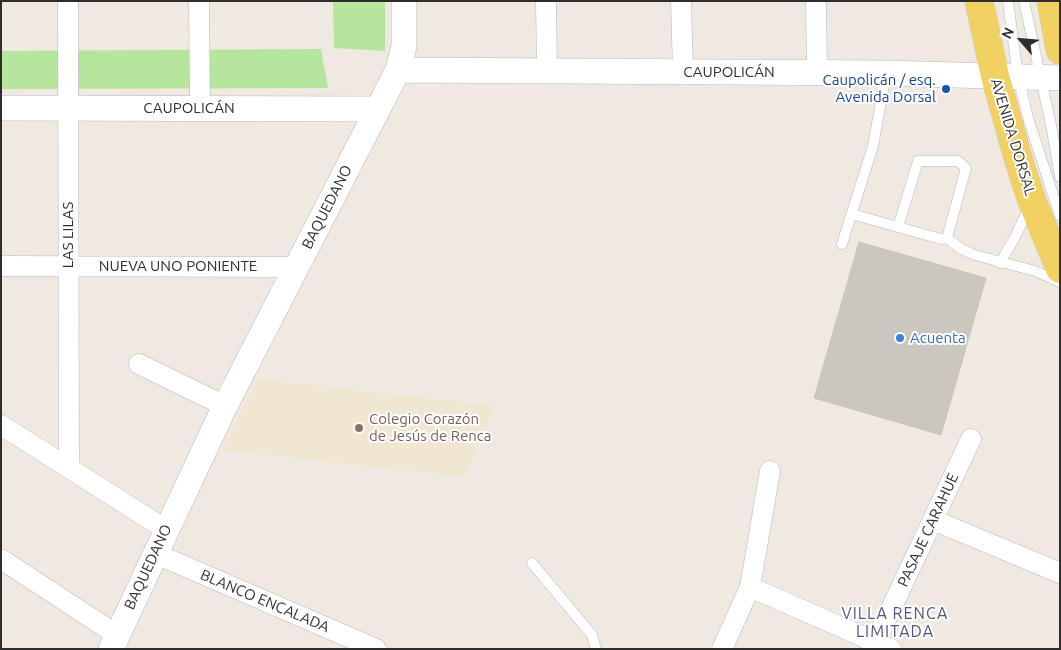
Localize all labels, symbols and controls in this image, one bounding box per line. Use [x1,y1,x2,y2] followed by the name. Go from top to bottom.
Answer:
[996,15,1046,65] north arrow
[998,25,1017,41] text: N
[683,63,775,81] street label: CAUPOLICÁN
[823,71,936,106] place label: Caupolicán / esq. Avenida Dorsal
[987,76,1039,198] street label: AVENIDA DORSAL
[940,83,952,95] marker: Caupolicán / esq. Avenida Dorsal
[143,99,235,117] street label: CAUPOLICÁN
[298,162,356,252] street label: BAQUEDANO
[59,202,77,268] street label: LAS LILAS
[99,257,257,275] street label: NUEVA UNO PONIENTE
[910,329,966,347] place label: Acuenta
[894,332,906,344] marker: Acuenta
[369,410,491,445] place label: Colegio Corazón de Jesús de Renca
[353,422,365,434] marker: Colegio Corazón de Jesús de Renca
[894,470,962,590] street label: PASAJE CARAHUE
[120,522,176,612] street label: BAQUEDANO
[198,566,332,636] street label: BLANCO ENCALADA
[840,604,950,642] district label: VILLA RENCA LIMITADA

